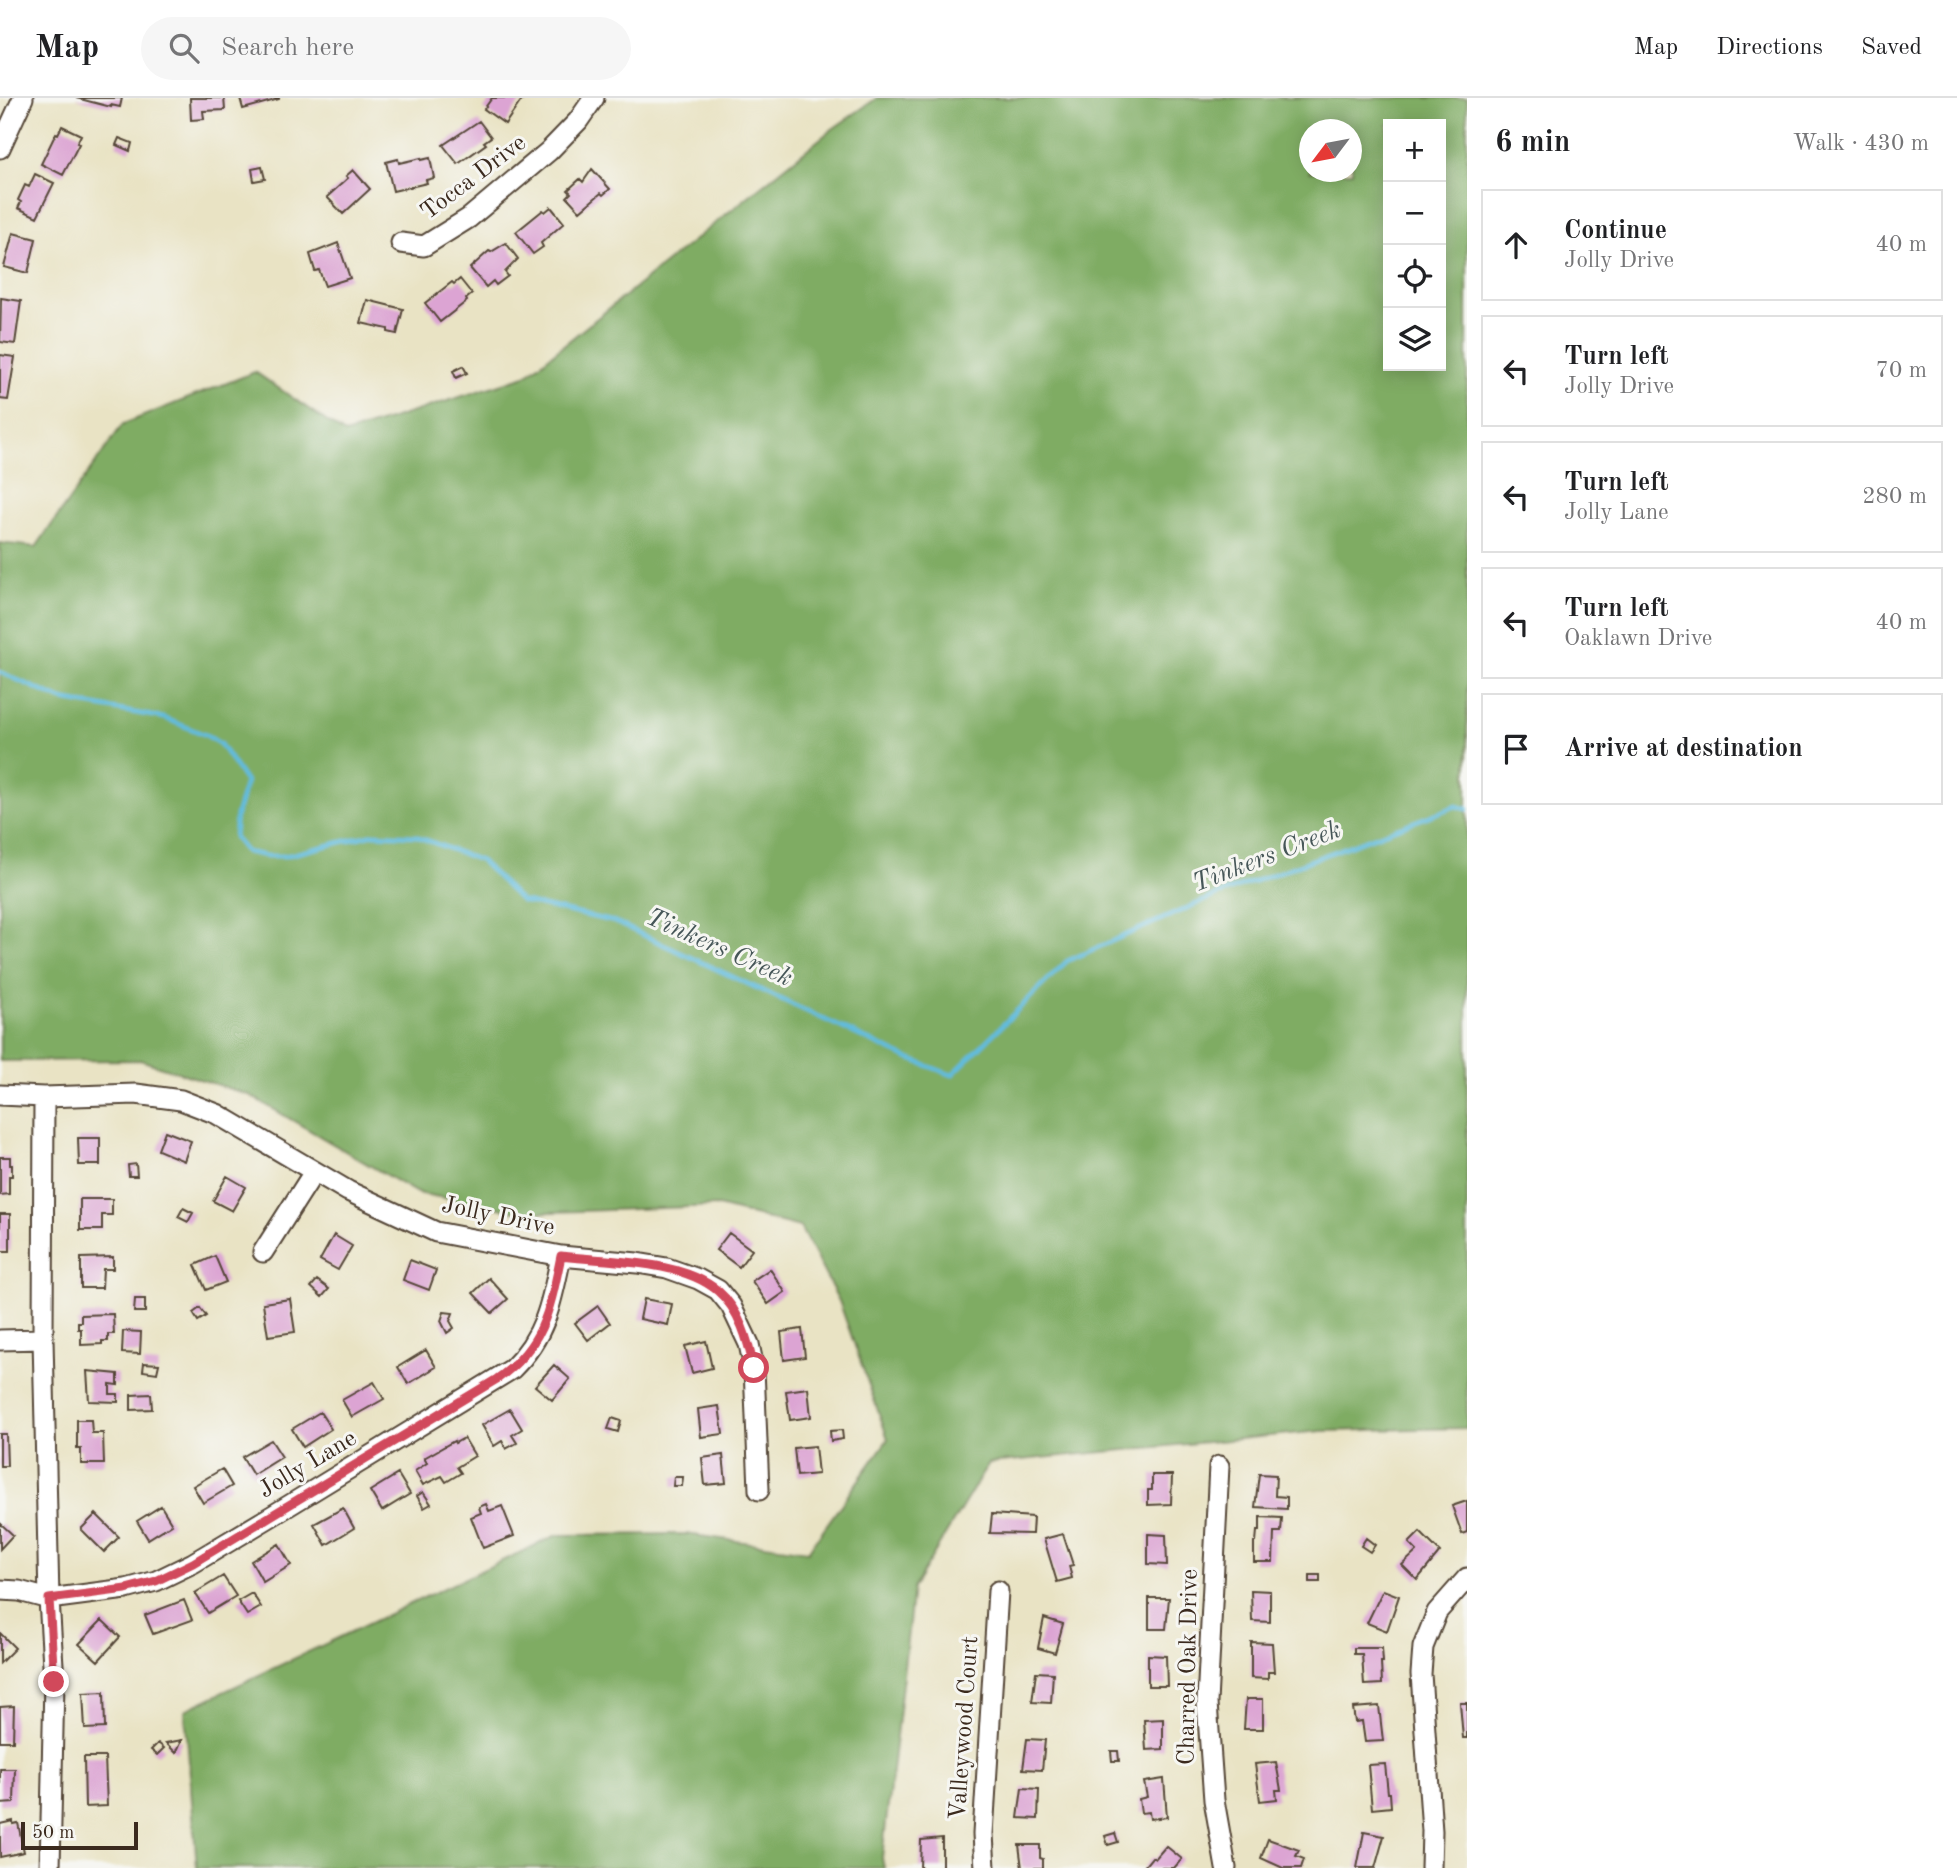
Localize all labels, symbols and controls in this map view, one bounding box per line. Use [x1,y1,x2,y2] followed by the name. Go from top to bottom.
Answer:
[141,17,631,80] search box
[165,29,203,67] icon: search
[35,32,99,65] text: Map
[221,35,354,61] text: Search here
[1634,36,1678,60] text: Map
[1716,36,1823,60] text: Directions
[1861,36,1922,60] text: Saved
[1299,119,1362,182] north arrow
[1383,119,1446,371] map controls
[1383,119,1446,182] button: +
[1495,128,1570,158] text: 6 min
[417,131,531,225] street label: Tocca Drive
[1793,132,1929,155] text: Walk · 430 m
[1383,182,1446,245] button: −
[1564,218,1667,244] text: Continue
[1497,226,1535,264] icon: ahead
[1876,233,1927,256] text: 40 m
[1383,245,1446,308] button: locate
[1564,249,1674,272] text: Jolly Drive
[1383,308,1446,371] button: layers
[1564,344,1669,370] text: Turn left
[1497,352,1535,390] icon: left
[1876,359,1927,382] text: 70 m
[1564,375,1674,398] text: Jolly Drive
[1564,470,1669,496] text: Turn left
[1497,478,1535,516] icon: left
[1862,485,1927,508] text: 280 m
[1564,501,1669,524] text: Jolly Lane
[1564,596,1669,622] text: Turn left
[1497,604,1535,642] icon: left
[1876,611,1927,634] text: 40 m
[1564,627,1712,650] text: Oaklawn Drive
[1497,730,1535,768] icon: arrive
[1564,736,1803,762] text: Arrive at destination
[1189,817,1345,897] water label: Tinkers Creek
[642,904,796,992] water label: Tinkers Creek
[439,1193,557,1241] street label: Jolly Drive
[738,1352,769,1383] route start
[255,1427,361,1503] street label: Jolly Lane
[1175,1569,1203,1765] street label: Charred Oak Drive
[947,1635,983,1821] street label: Valleywood Court
[38,1666,69,1697] route end
[21,1819,138,1851] scale bar
[32,1824,74,1843] text: 50 m

